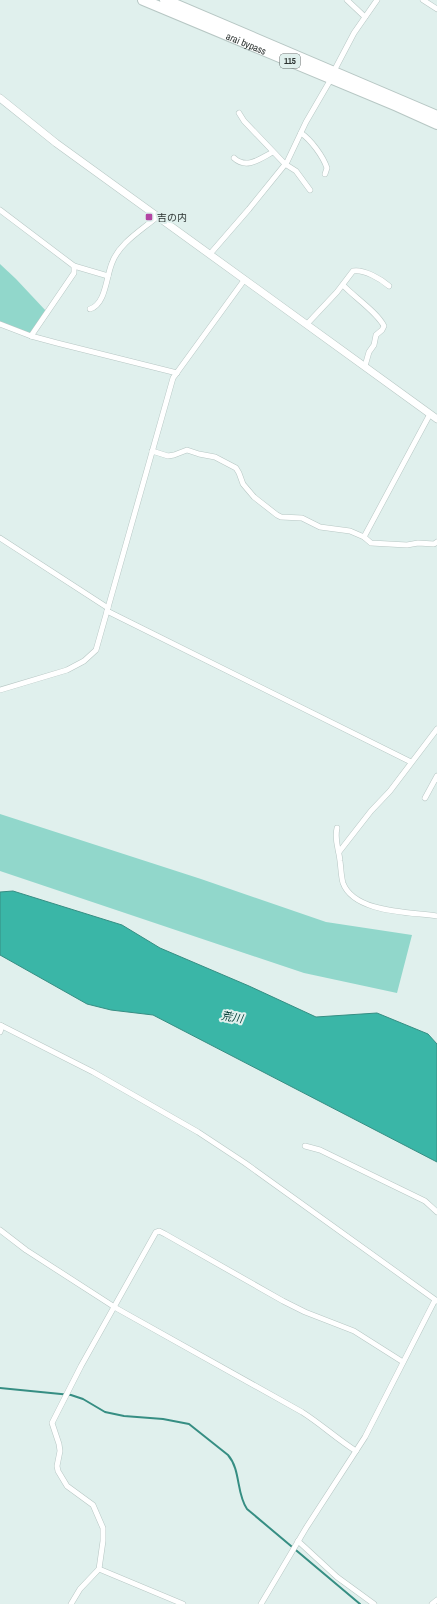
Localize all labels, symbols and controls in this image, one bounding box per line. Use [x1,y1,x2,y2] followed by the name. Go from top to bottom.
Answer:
[224,29,268,57] street label: arai bypass
[280,54,300,68] road number: 115
[157,211,187,224] place label: 吉の内
[144,212,154,222] marker: 吉の内
[220,1008,245,1026] water label: 荒川

